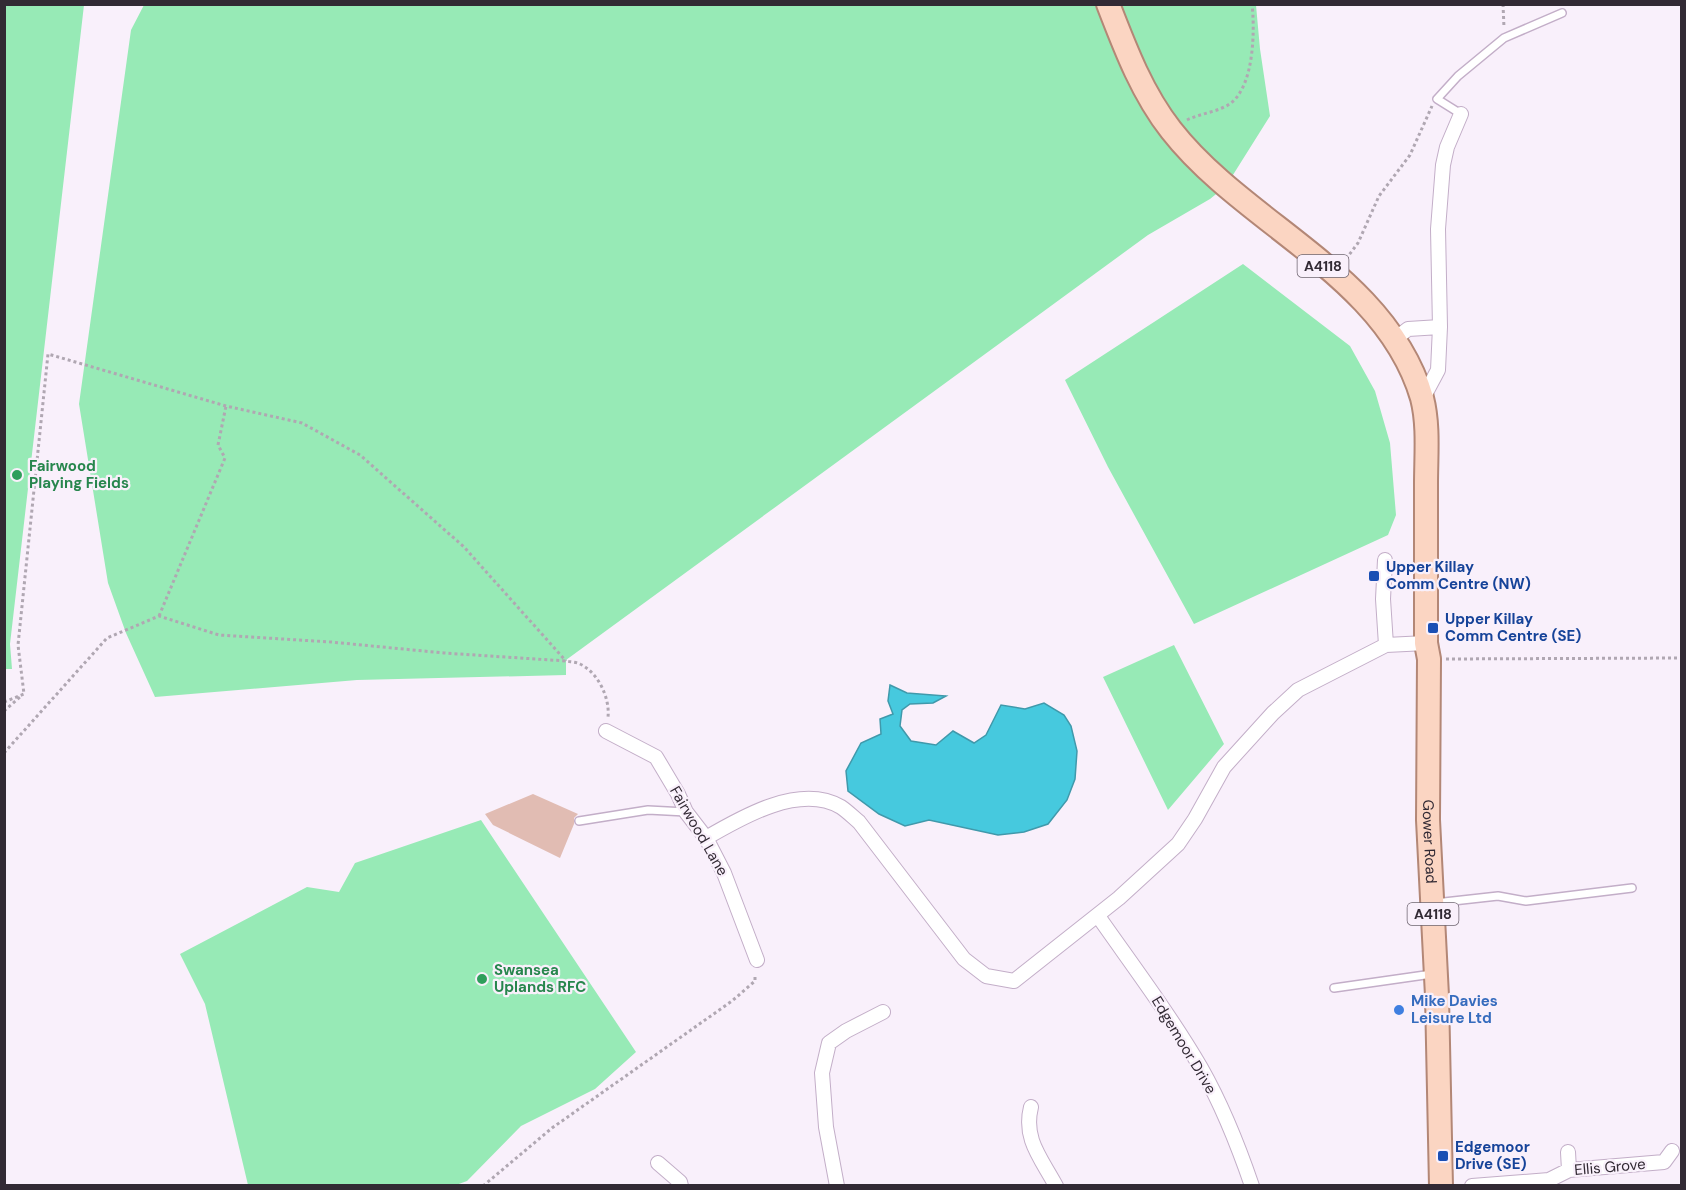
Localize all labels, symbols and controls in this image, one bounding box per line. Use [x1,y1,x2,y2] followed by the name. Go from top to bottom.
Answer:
[1298,255,1348,277] road number: A4118
[29,456,129,493] place label: Fairwood Playing Fields
[10,468,24,482] marker: Fairwood Playing Fields
[1386,557,1531,594] place label: Upper Killay Comm Centre (NW)
[1367,569,1381,583] marker: Upper Killay Comm Centre (NW)
[1445,609,1581,646] place label: Upper Killay Comm Centre (SE)
[1426,621,1440,635] marker: Upper Killay Comm Centre (SE)
[665,783,733,879] street label: Fairwood Lane
[1418,800,1441,884] street label: Gower Road
[1408,903,1458,925] road number: A4118
[494,960,586,997] place label: Swansea Uplands RFC
[475,972,489,986] marker: Swansea Uplands RFC
[1411,991,1498,1028] place label: Mike Davies Leisure Ltd
[1147,992,1221,1098] street label: Edgemoor Drive
[1392,1003,1406,1017] marker: Mike Davies Leisure Ltd
[1455,1137,1530,1174] place label: Edgemoor Drive (SE)
[1436,1149,1450,1163] marker: Edgemoor Drive (SE)
[1574,1154,1646,1180] street label: Ellis Grove

